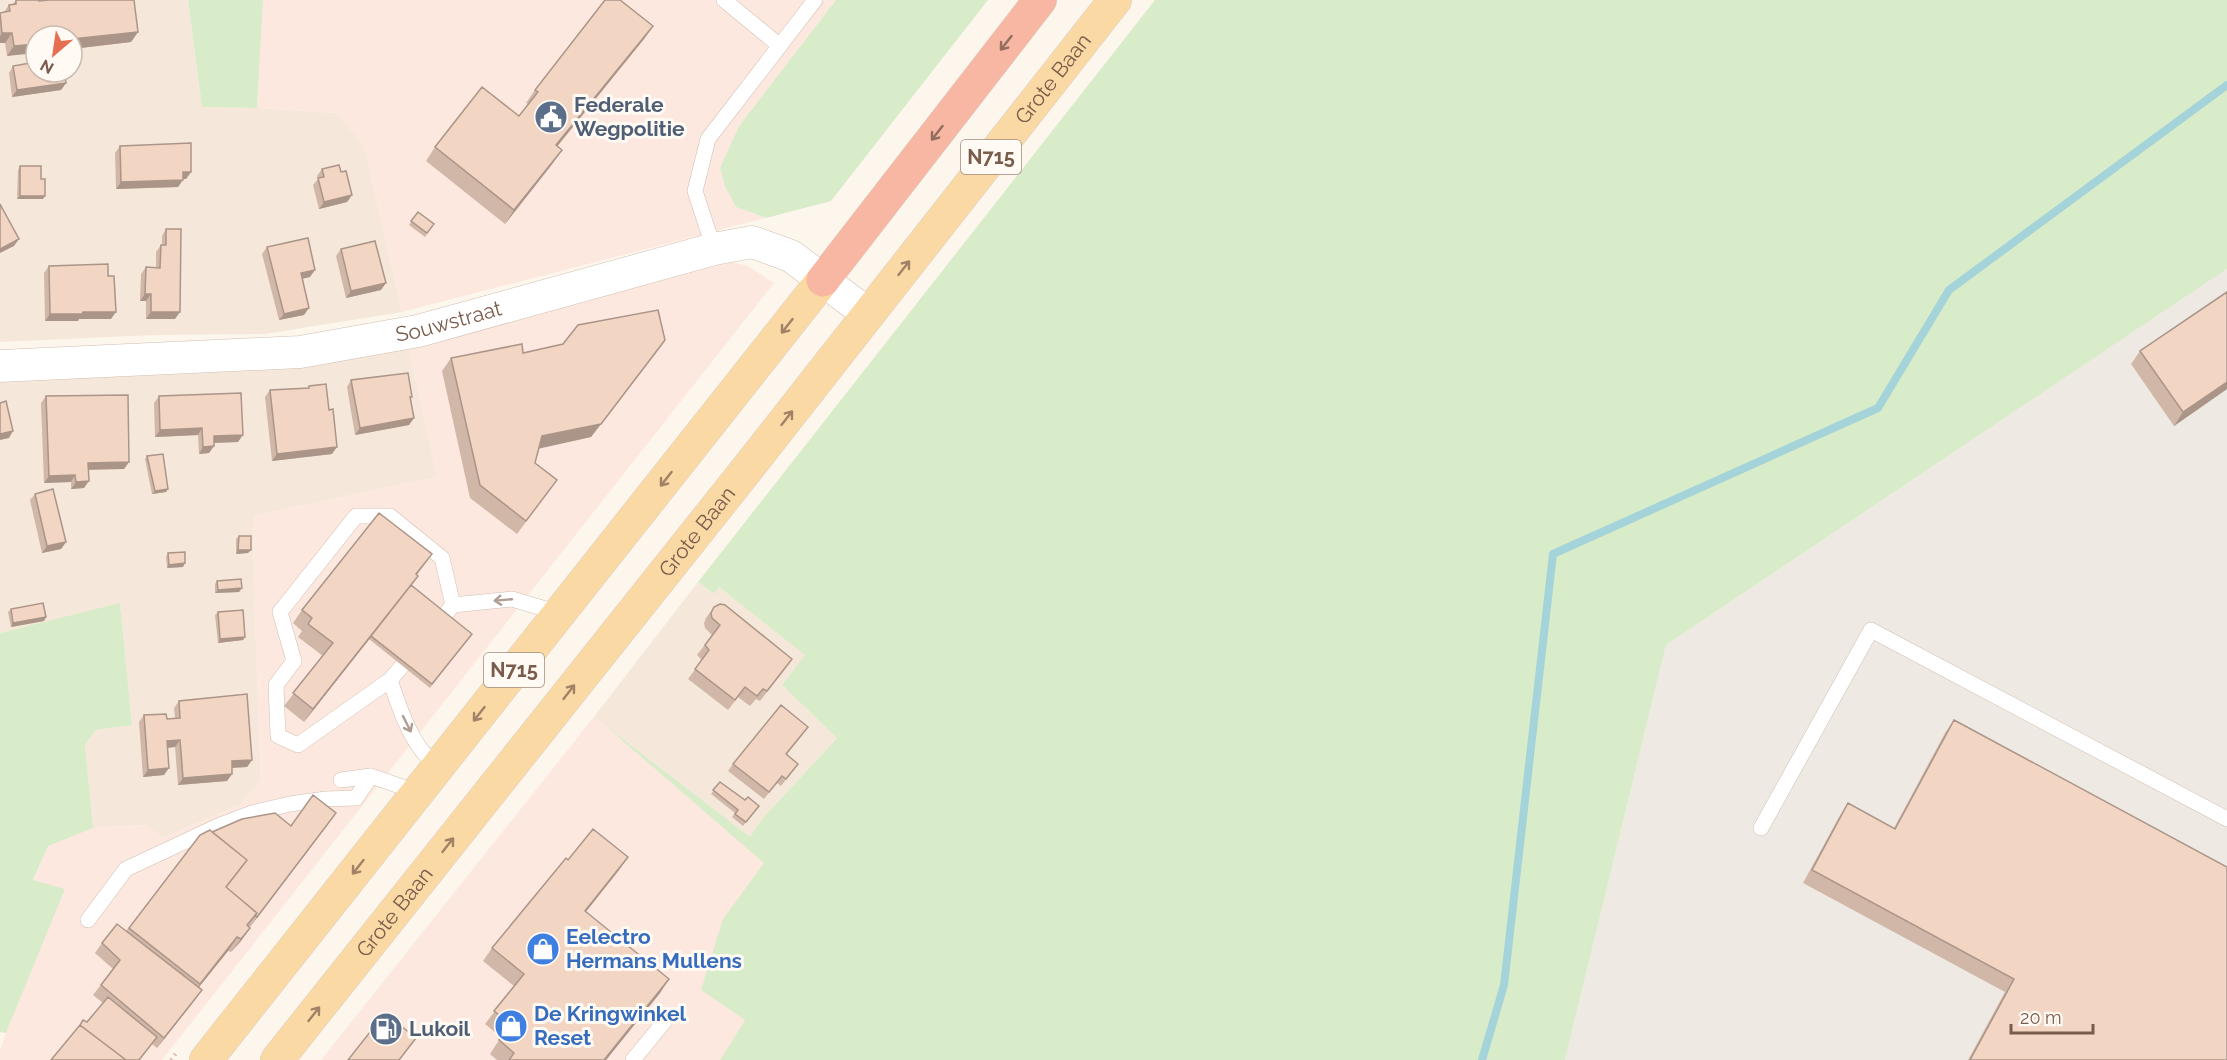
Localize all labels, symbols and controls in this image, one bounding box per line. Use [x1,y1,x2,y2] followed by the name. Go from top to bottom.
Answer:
[24,24,84,84] north arrow
[1010,28,1096,129] street label: Grote Baan
[1000,35,1013,51] one-way arrow
[37,55,57,78] text: N
[574,92,685,141] place label: Federale Wegpolitie
[533,99,569,135] public building icon: Federale Wegpolitie
[930,125,943,141] one-way arrow
[961,140,1021,174] road number: N715
[897,261,910,277] one-way arrow
[393,295,504,347] street label: Souwstraat
[780,318,793,334] one-way arrow
[780,410,793,426] one-way arrow
[659,471,672,487] one-way arrow
[653,481,740,581] street label: Grote Baan
[493,595,513,606] one-way arrow
[484,653,544,687] road number: N715
[563,685,576,701] one-way arrow
[472,706,486,721] one-way arrow
[401,715,413,732] one-way arrow
[442,837,455,853] one-way arrow
[352,858,365,874] one-way arrow
[351,862,438,962] street label: Grote Baan
[566,924,742,973] place label: Eelectro Hermans Mullens
[525,931,561,967] shop icon: Eelectro Hermans Mullens
[2011,997,2094,1035] scale bar
[534,1001,687,1050] place label: De Kringwinkel Reset
[307,1006,320,1022] one-way arrow
[2020,1007,2062,1028] text: 20 m
[493,1008,529,1044] shop icon: De Kringwinkel Reset
[368,1011,404,1047] fuel station icon: Lukoil
[409,1016,470,1041] place label: Lukoil

